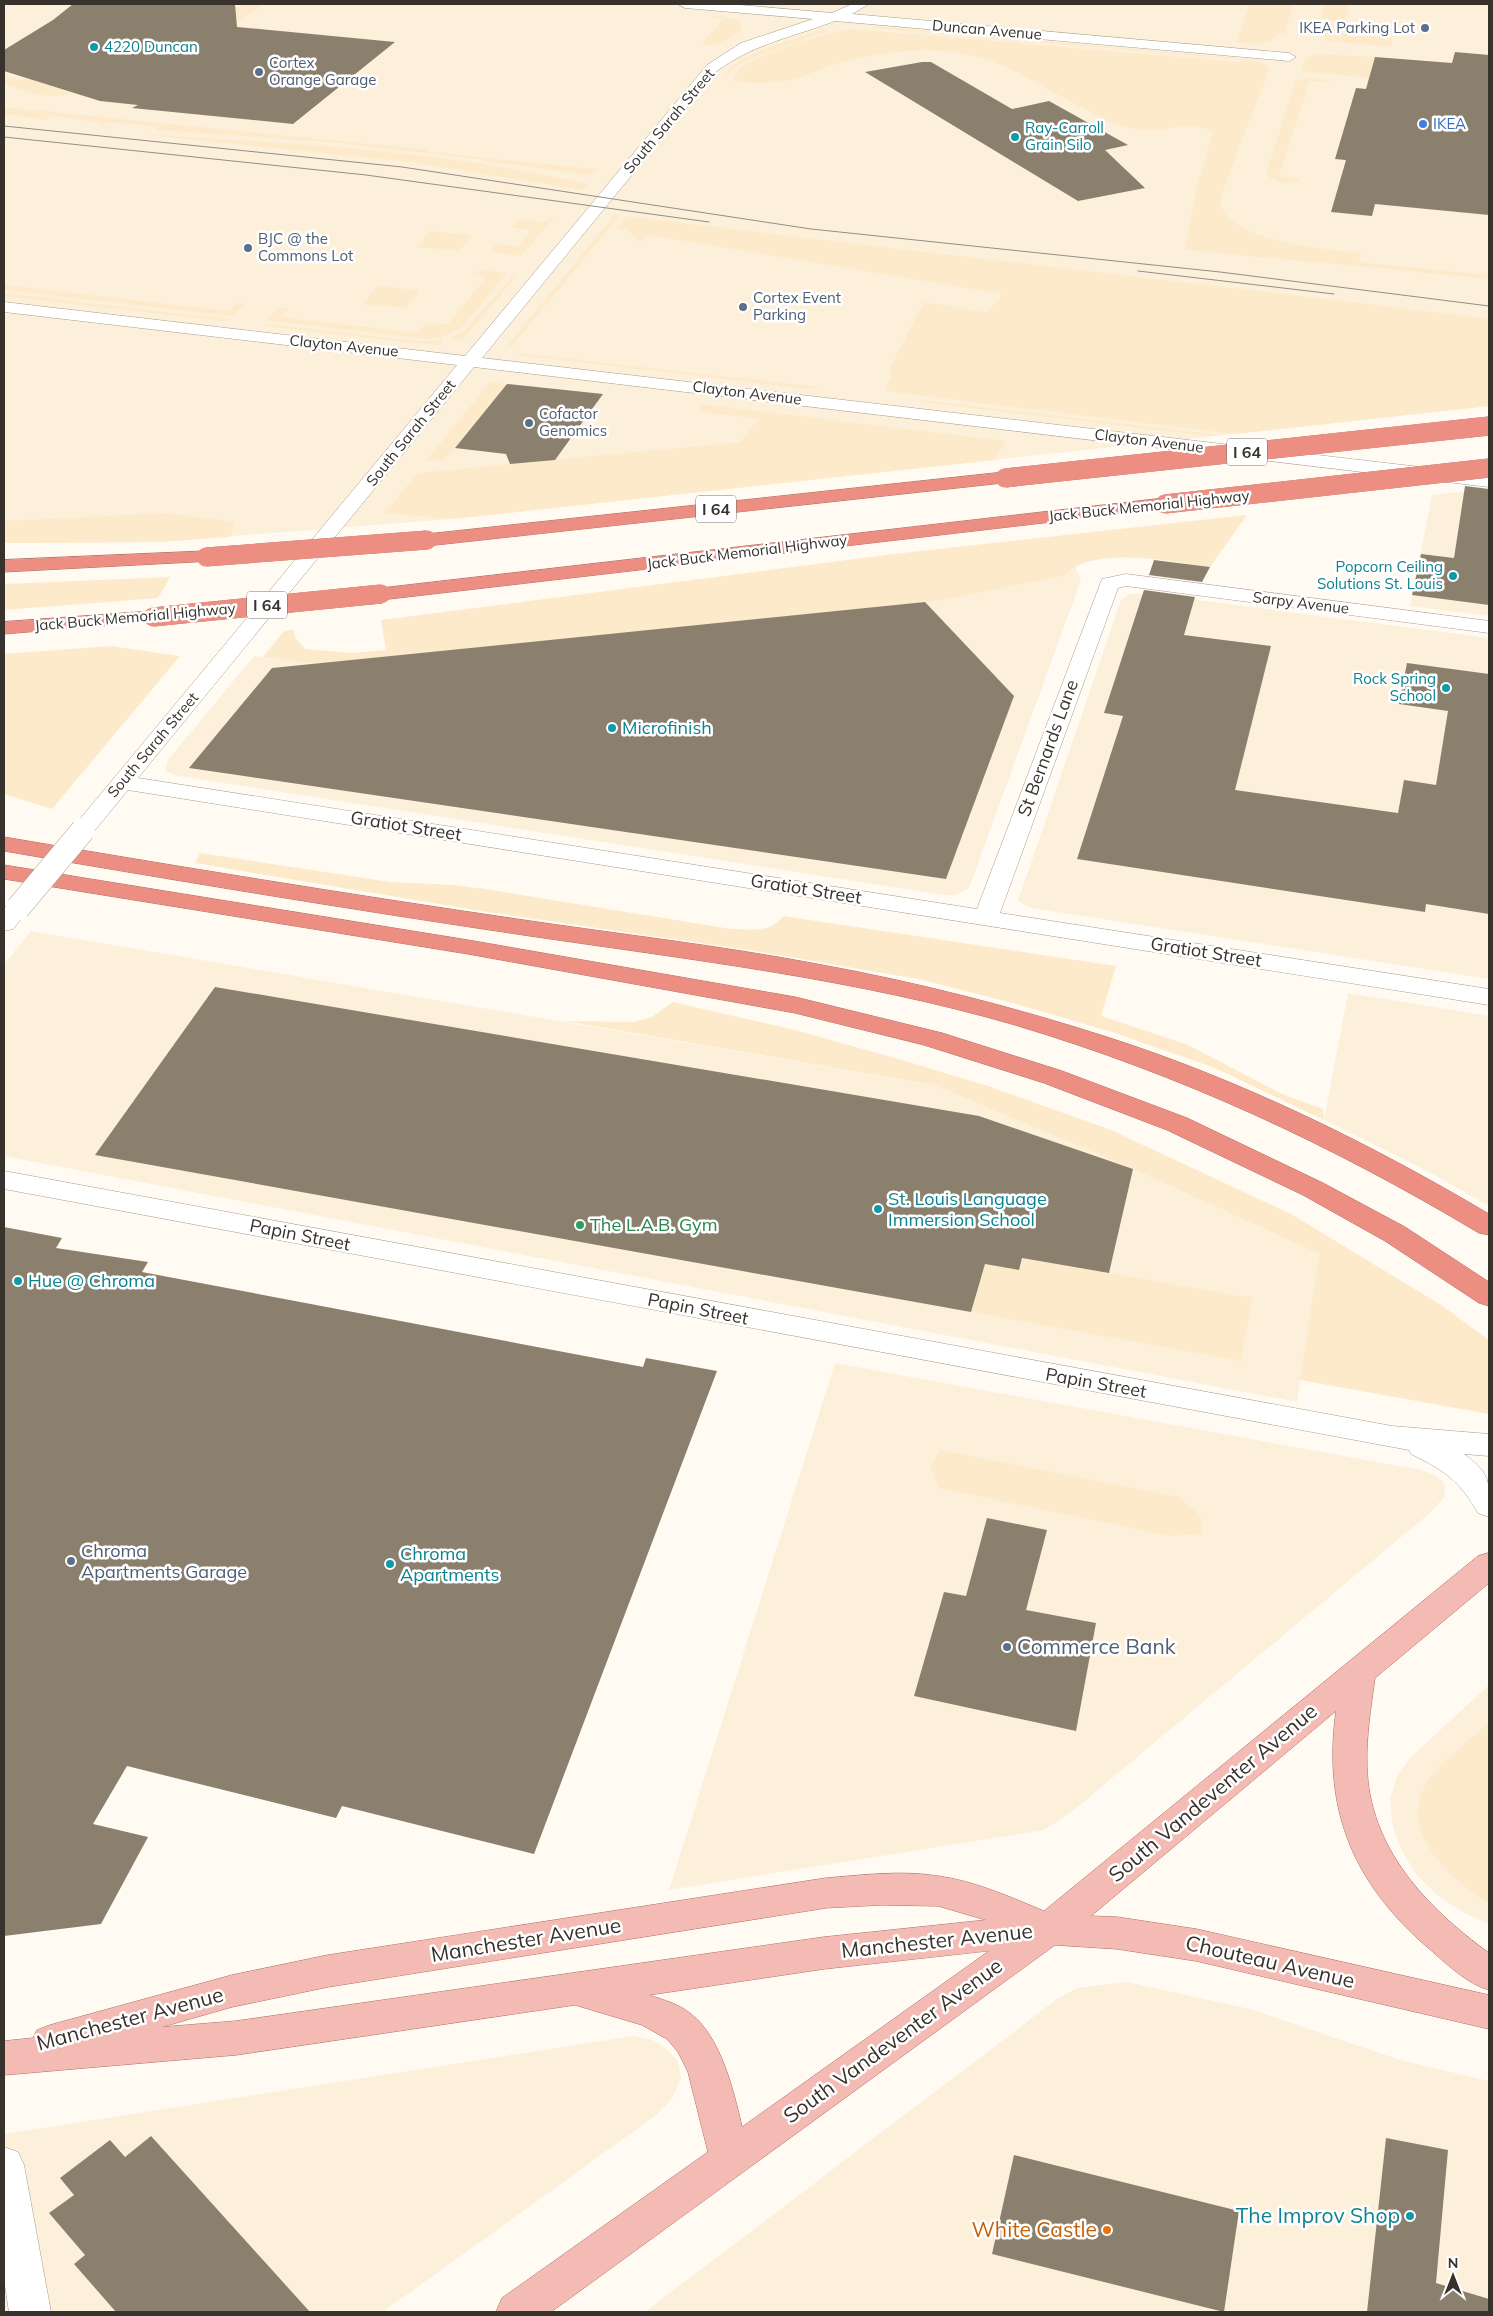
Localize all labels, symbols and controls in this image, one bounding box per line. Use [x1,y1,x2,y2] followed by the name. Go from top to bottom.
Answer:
[931,15,1043,44] street label: Duncan Avenue
[1299,18,1415,37] place label: IKEA Parking Lot
[1419,22,1431,34] marker: IKEA Parking Lot
[104,37,198,56] place label: 4220 Duncan
[88,41,100,53] marker: 4220 Duncan
[269,53,376,89] place label: Cortex Orange Garage
[619,64,718,177] street label: South Sarah Street
[253,66,265,78] marker: Cortex Orange Garage
[1433,114,1466,133] place label: IKEA
[1025,118,1104,154] place label: Ray-Carroll Grain Silo
[1417,118,1429,130] marker: IKEA
[1009,131,1021,143] marker: Ray-Carroll Grain Silo
[258,229,353,265] place label: BJC @ the Commons Lot
[242,242,254,254] marker: BJC @ the Commons Lot
[753,288,841,324] place label: Cortex Event Parking
[737,301,749,313] marker: Cortex Event Parking
[289,330,400,361] street label: Clayton Avenue
[362,376,459,490] street label: South Sarah Street
[692,376,803,409] street label: Clayton Avenue
[539,404,607,440] place label: Cofactor Genomics
[523,417,535,429] marker: Cofactor Genomics
[1094,424,1205,457] street label: Clayton Avenue
[1227,438,1267,466] road number: I 64
[1048,486,1250,525] street label: Jack Buck Memorial Highway
[696,496,736,522] road number: I 64
[646,530,848,573] street label: Jack Buck Memorial Highway
[1317,557,1443,593] place label: Popcorn Ceiling Solutions St. Louis
[1447,570,1459,582] marker: Popcorn Ceiling Solutions St. Louis
[1252,587,1350,618] street label: Sarpy Avenue
[247,592,287,618] road number: I 64
[34,598,236,635] street label: Jack Buck Memorial Highway
[1353,669,1436,705] place label: Rock Spring School
[1012,676,1083,819] street label: St Bernards Lane
[1440,682,1452,694] marker: Rock Spring School
[103,688,202,801] street label: South Sarah Street
[622,716,712,739] place label: Microfinish
[606,722,618,734] marker: Microfinish
[349,805,463,846] street label: Gratiot Street
[749,868,863,909] street label: Gratiot Street
[1149,931,1263,972] street label: Gratiot Street
[888,1187,1047,1231] place label: St. Louis Language Immersion School
[872,1203,884,1215] marker: St. Louis Language Immersion School
[248,1213,352,1256] street label: Papin Street
[590,1213,717,1236] place label: The L.A.B. Gym
[574,1219,586,1231] marker: The L.A.B. Gym
[28,1269,155,1292] place label: Hue @ Chroma
[12,1275,24,1287] marker: Hue @ Chroma
[646,1287,750,1330] street label: Papin Street
[1044,1362,1148,1403] street label: Papin Street
[81,1539,247,1583] place label: Chroma Apartments Garage
[400,1542,500,1586] place label: Chroma Apartments
[65,1555,77,1567] marker: Chroma Apartments Garage
[384,1558,396,1570] marker: Chroma Apartments
[1017,1633,1176,1659] place label: Commerce Bank
[1001,1641,1013,1653] marker: Commerce Bank
[1103,1697,1322,1887] street label: South Vandeventer Avenue
[429,1911,623,1967] street label: Manchester Avenue
[840,1917,1034,1963] street label: Manchester Avenue
[1183,1929,1357,1993] street label: Chouteau Avenue
[778,1952,1007,2128] street label: South Vandeventer Avenue
[34,1981,226,2055] street label: Manchester Avenue
[1236,2202,1400,2228] place label: The Improv Shop
[1404,2210,1416,2222] marker: The Improv Shop
[971,2216,1097,2242] place label: White Castle
[1101,2224,1113,2236] marker: White Castle
[1428,2251,1478,2301] north arrow
[1448,2254,1458,2272] text: N

